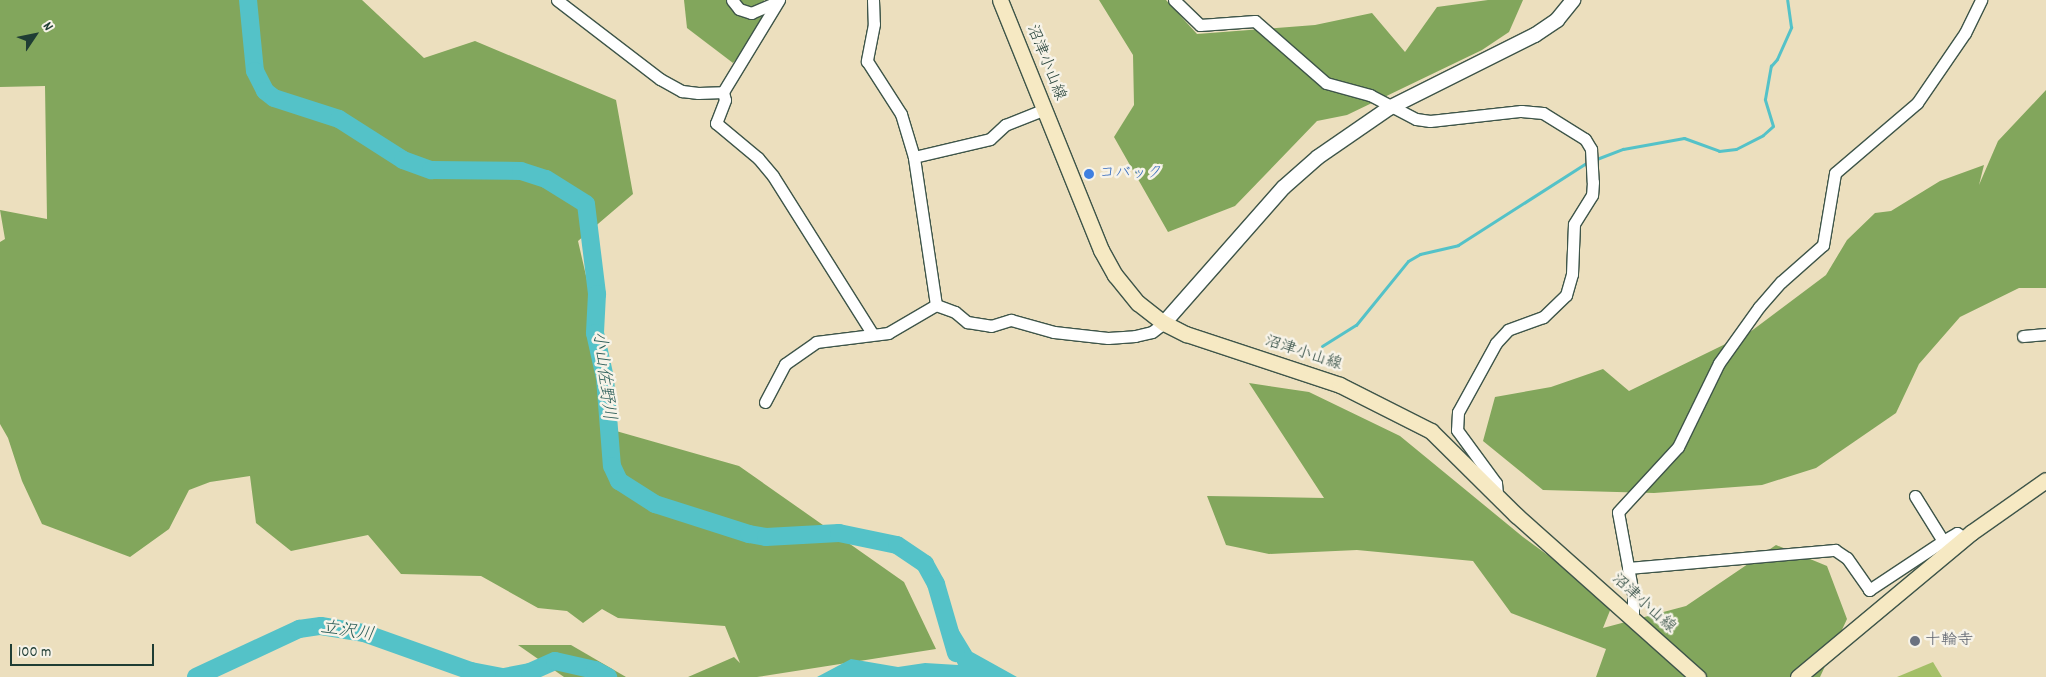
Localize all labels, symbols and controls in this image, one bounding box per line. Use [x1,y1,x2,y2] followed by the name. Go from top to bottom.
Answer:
[10,10,60,60] north arrow
[37,18,58,35] text: N
[1021,22,1069,104] street label: 沼津小山線
[1099,164,1163,184] place label: コバック
[1083,168,1095,180] marker: コバック
[586,330,618,422] water label: 小山佐野川
[1262,333,1344,375] street label: 沼津小山線
[1607,570,1679,638] street label: 沼津小山線
[319,618,375,648] water label: 立沢川
[1925,631,1973,651] place label: 十輪寺
[12,634,156,666] scale bar
[1909,635,1921,647] marker: 十輪寺
[18,642,51,664] text: 100 m

